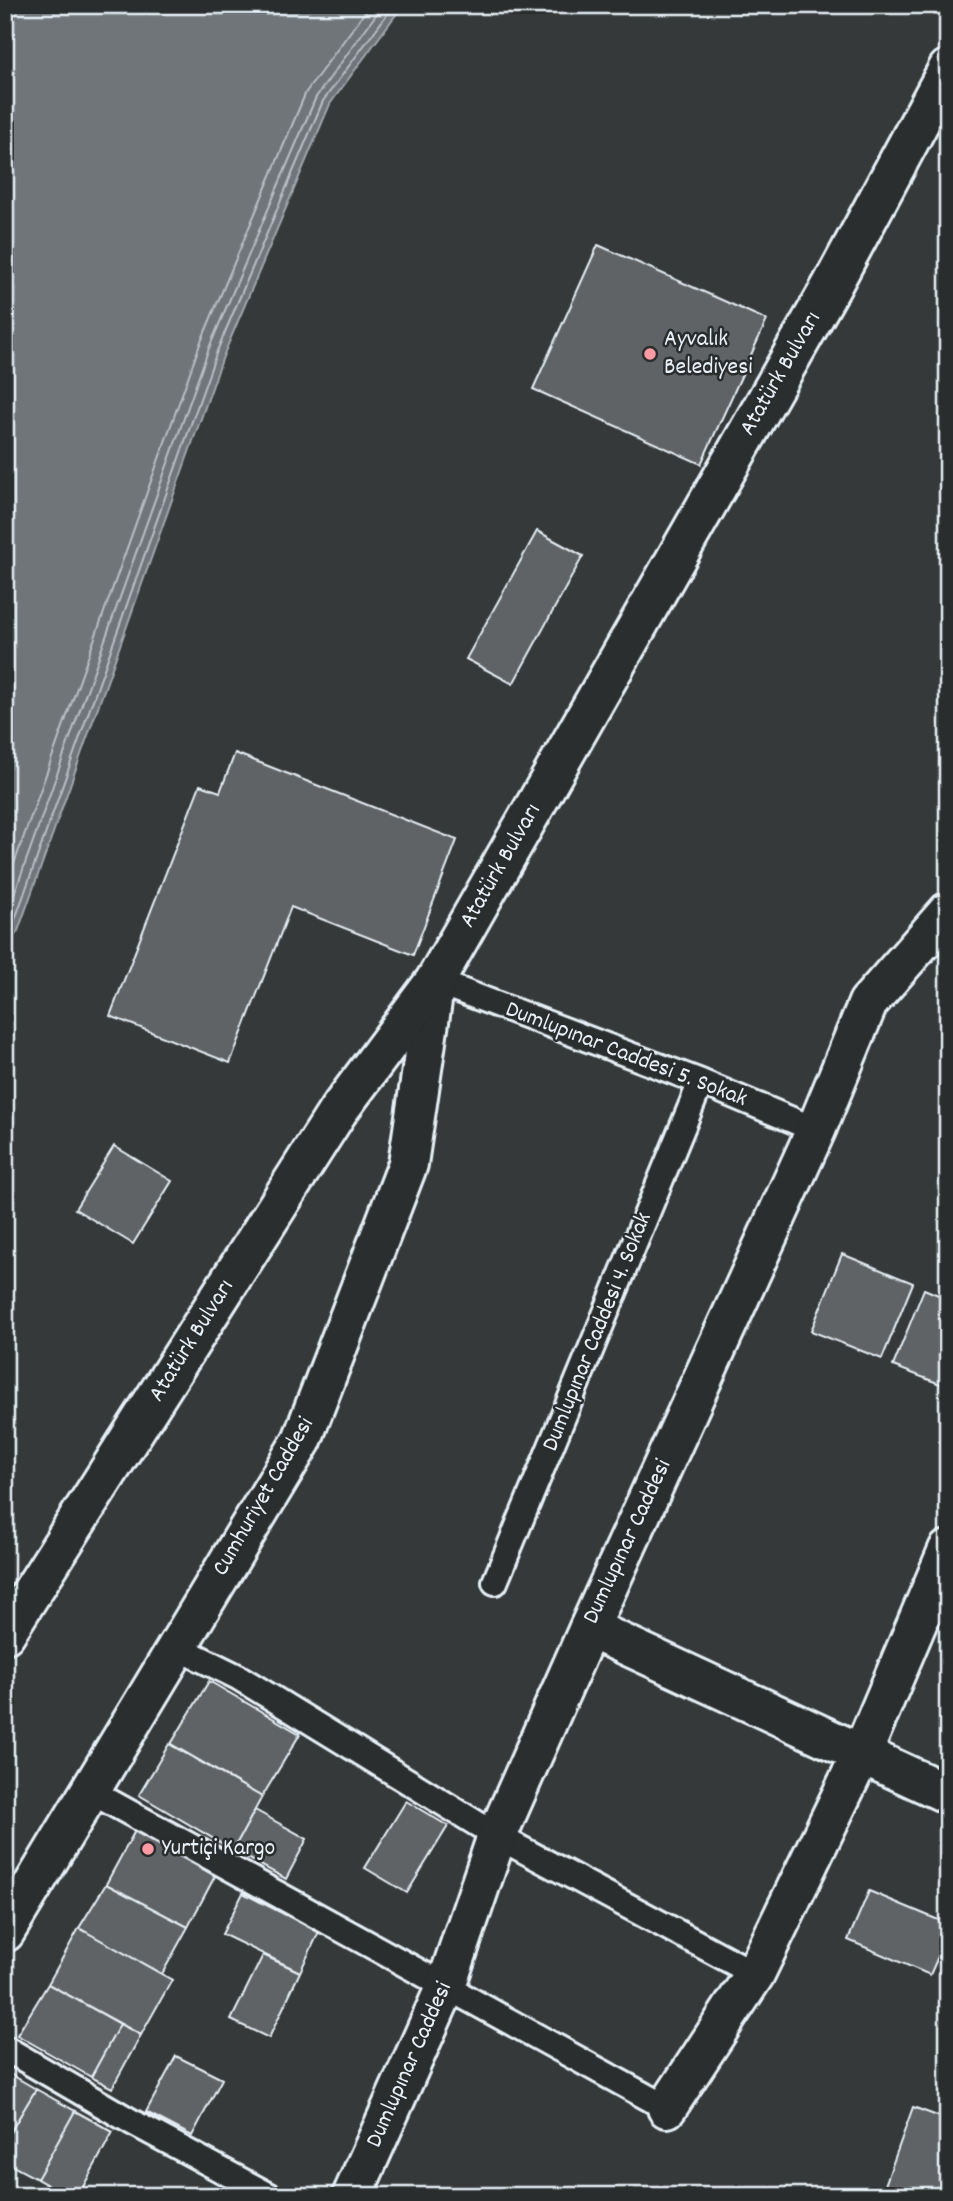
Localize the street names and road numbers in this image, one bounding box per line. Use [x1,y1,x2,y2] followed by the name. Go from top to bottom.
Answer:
[732,305,830,443] street label: Atatürk Bulvarı
[452,797,550,935] street label: Atatürk Bulvarı
[500,993,752,1117] street label: Dumlupınar Caddesi 5. Sokak
[534,1207,662,1457] street label: Dumlupınar Caddesi 4. Sokak
[141,1273,243,1409] street label: Atatürk Bulvarı
[205,1411,323,1583] street label: Cumhuriyet Caddesi
[575,1454,681,1630] street label: Dumlupınar Caddesi
[358,1977,462,2153] street label: Dumlupınar Caddesi

